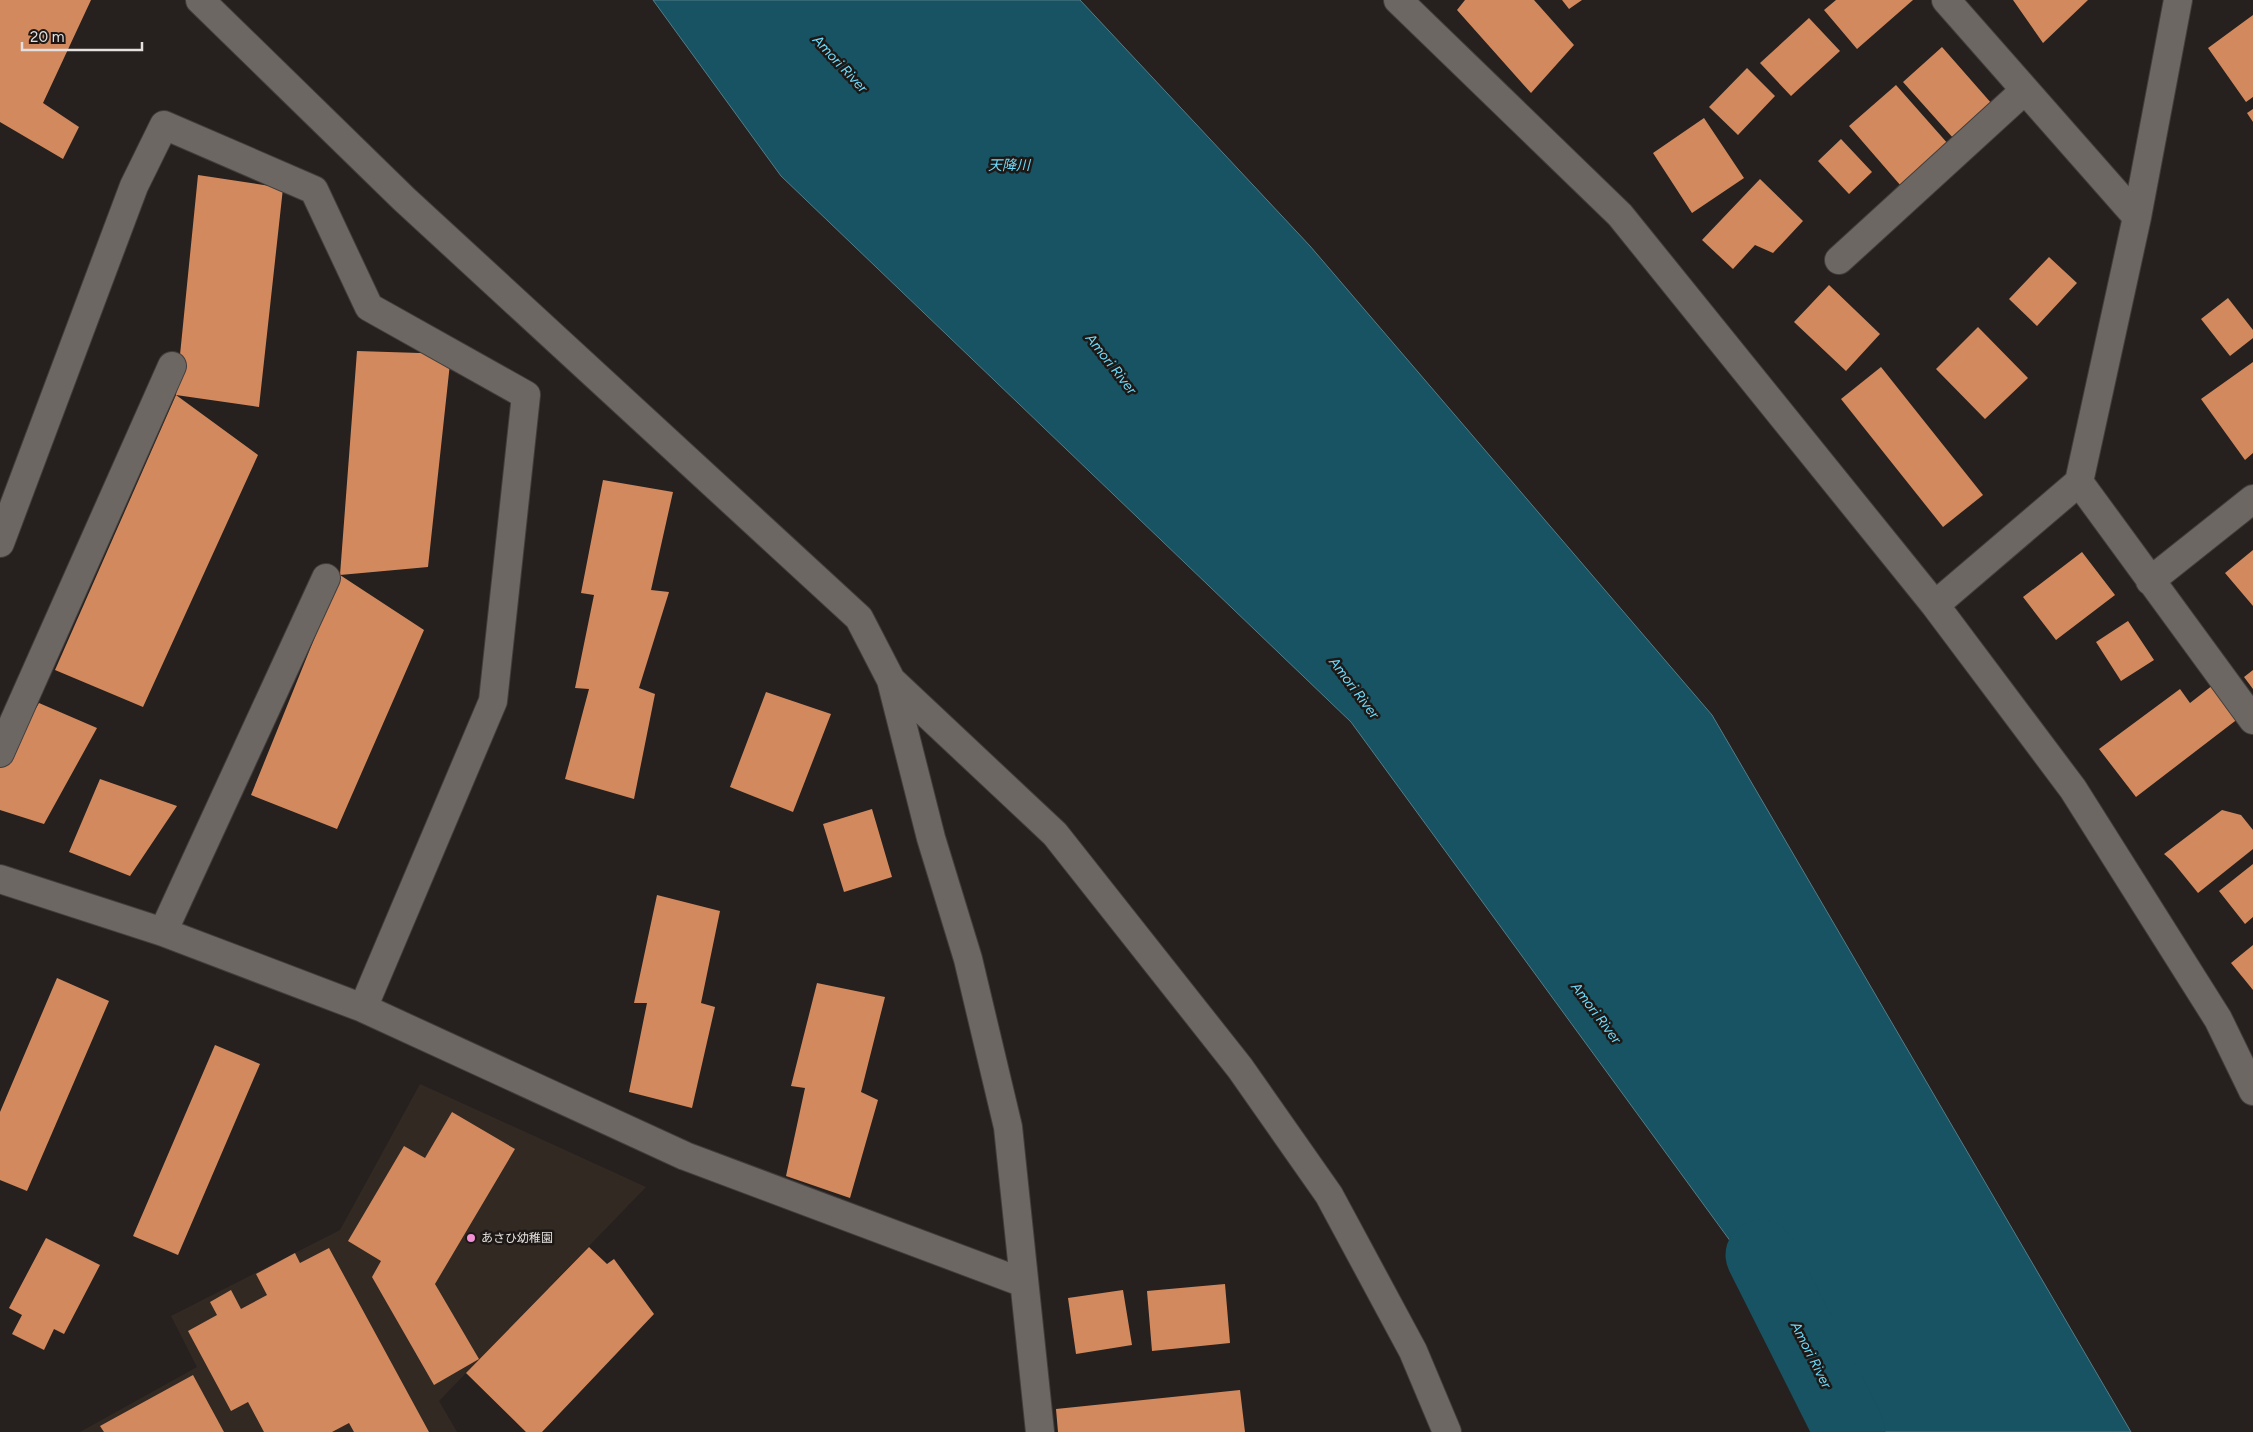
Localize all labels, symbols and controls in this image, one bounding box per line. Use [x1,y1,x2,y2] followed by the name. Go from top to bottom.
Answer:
[22,20,142,52] scale bar
[30,28,64,46] text: 20 m
[808,31,872,97] water label: Amori River
[988,157,1032,174] water label: 天降川
[1081,329,1141,399] water label: Amori River
[1325,653,1383,723] water label: Amori River
[1567,978,1625,1048] water label: Amori River
[481,1231,553,1245] place label: あさひ幼稚園
[465,1232,477,1244] marker: あさひ幼稚園
[1786,1318,1836,1392] water label: Amori River

